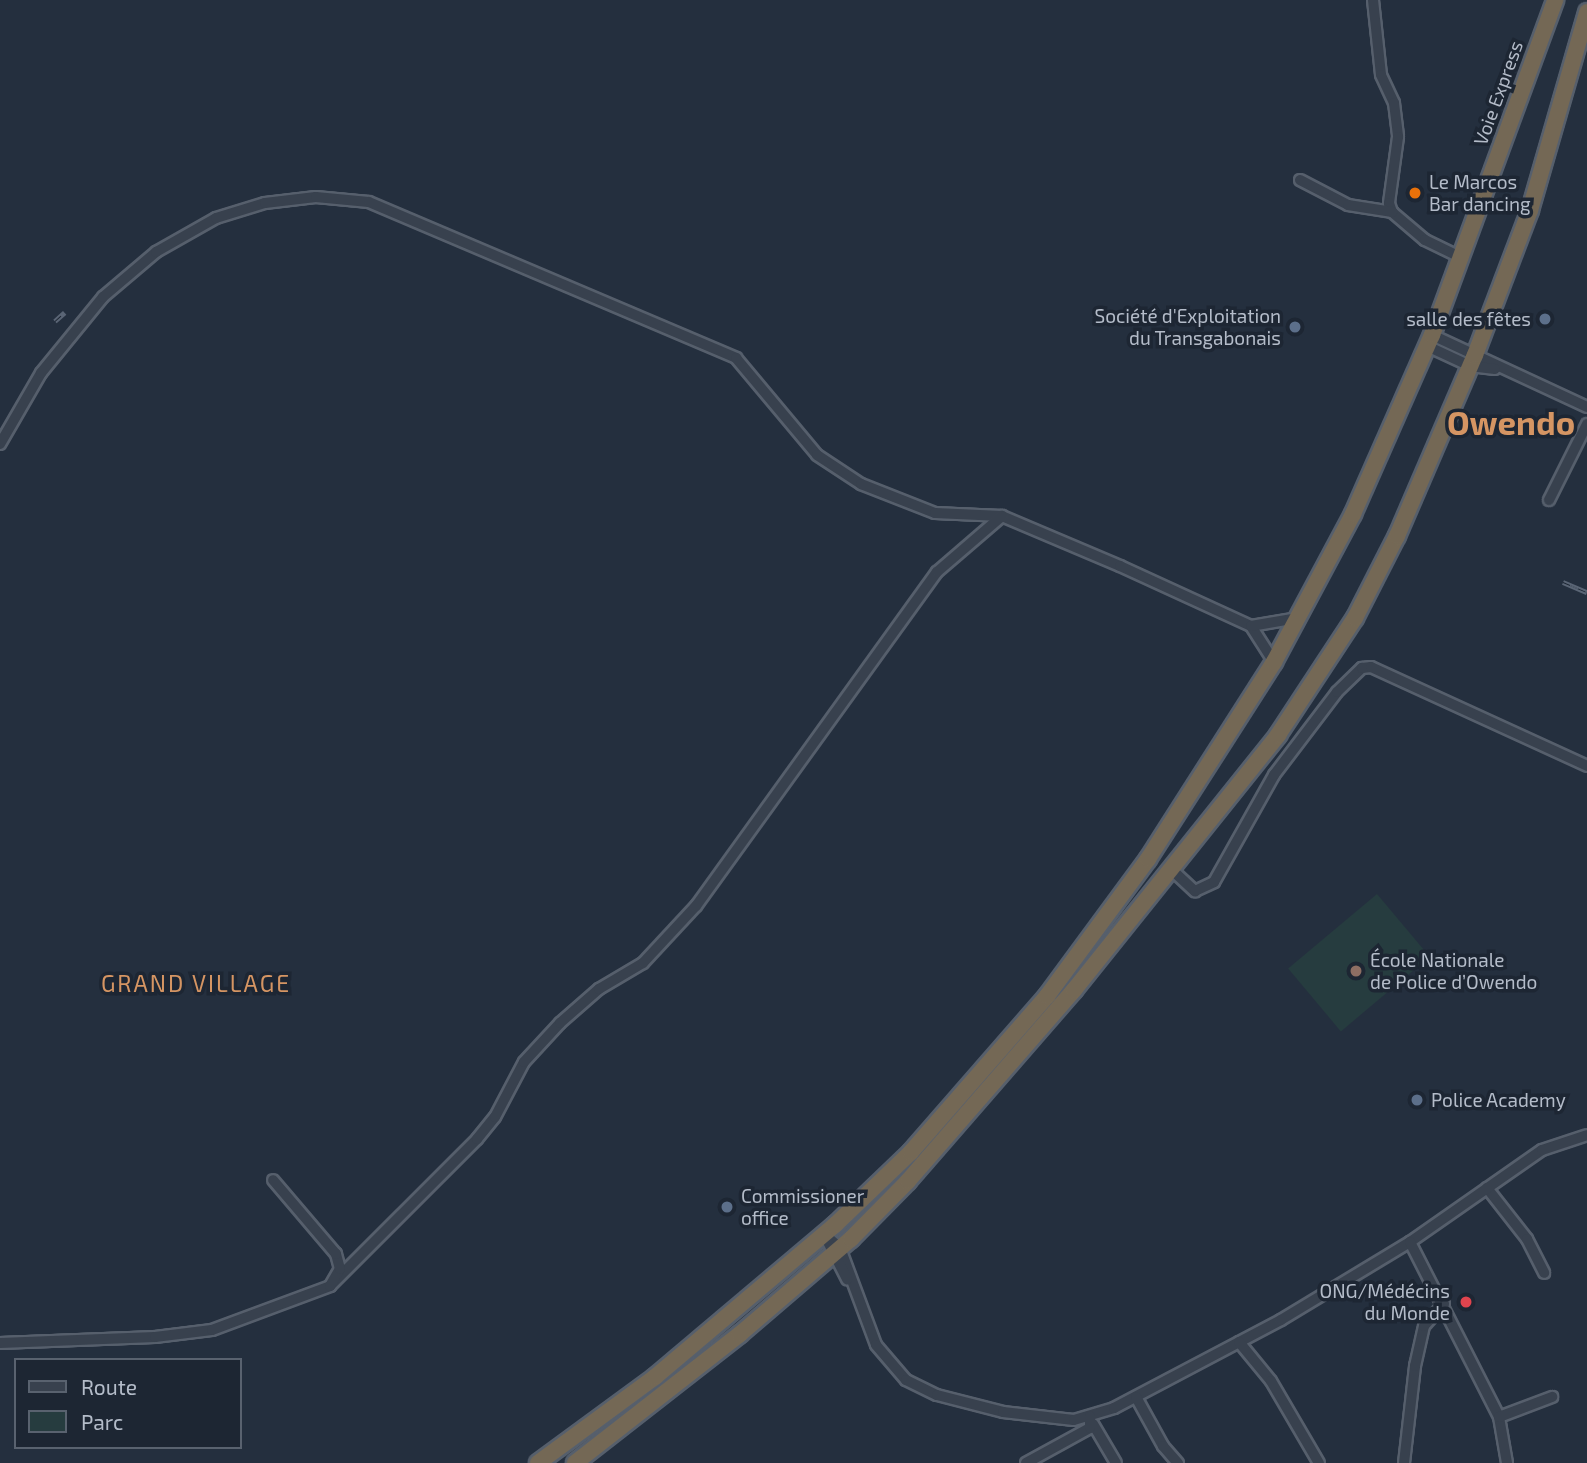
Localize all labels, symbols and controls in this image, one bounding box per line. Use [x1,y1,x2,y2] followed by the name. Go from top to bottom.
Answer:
[1469,38,1527,148] street label: Voie Express
[1429,171,1531,215] place label: Le Marcos Bar dancing
[1407,185,1423,201] marker: Le Marcos Bar dancing
[1095,305,1281,349] place label: Société d'Exploitation du Transgabonais
[1406,308,1531,330] place label: salle des fêtes
[1537,311,1553,327] marker: salle des fêtes
[1287,319,1303,335] marker: Société d'Exploitation du Transgabonais
[1447,403,1575,443] district label: Owendo
[1370,949,1537,993] place label: École Nationale de Police d’Owendo
[1348,963,1364,979] marker: École Nationale de Police d’Owendo
[102,969,290,997] district label: GRAND VILLAGE
[1431,1089,1566,1111] place label: Police Academy
[1409,1092,1425,1108] marker: Police Academy
[741,1185,864,1229] place label: Commissioner office
[719,1199,735,1215] marker: Commissioner office
[1320,1280,1450,1324] place label: ONG/Médécins du Monde
[1456,1292,1476,1312] marker: ONG/Médécins du Monde
[14,1358,242,1449] legend
[81,1374,137,1399] text: Route
[81,1409,123,1434] text: Parc

